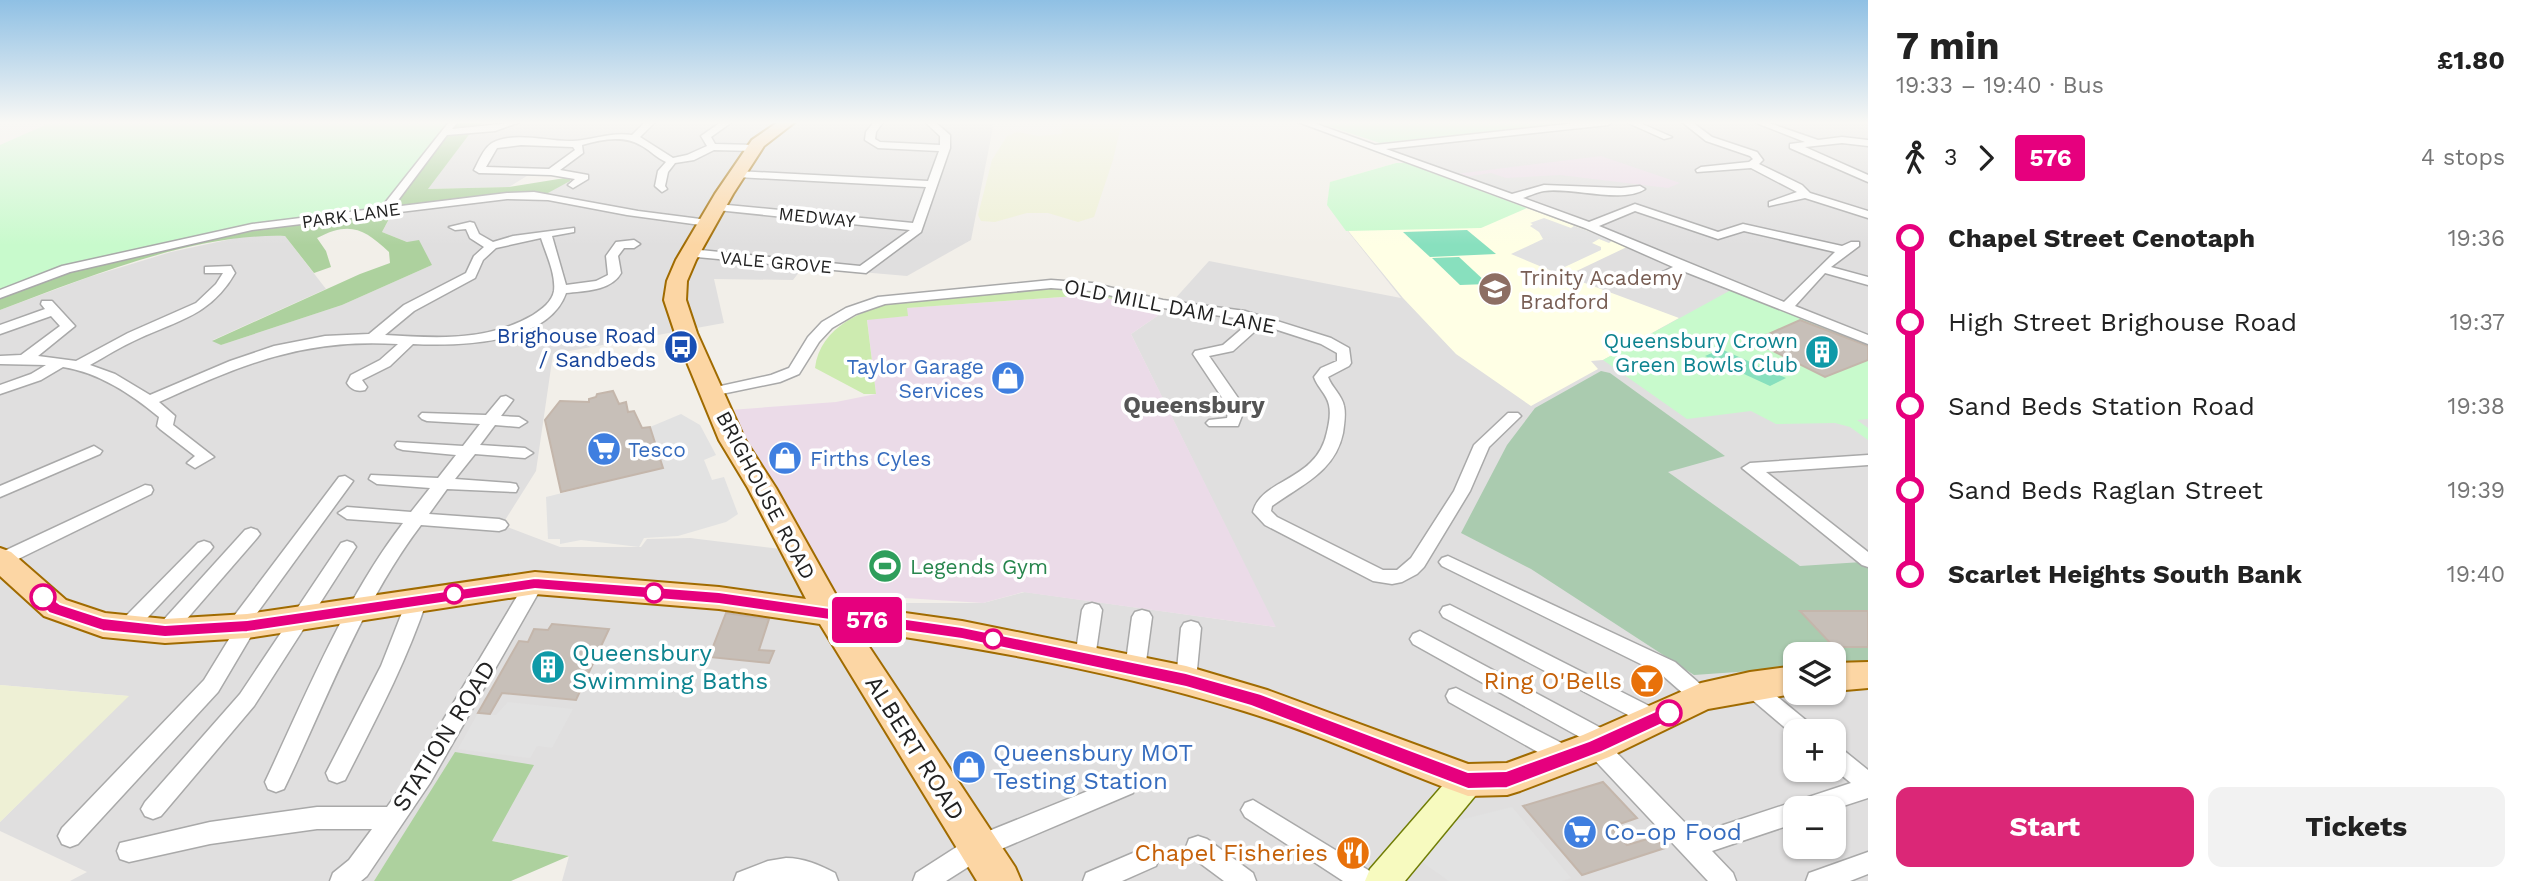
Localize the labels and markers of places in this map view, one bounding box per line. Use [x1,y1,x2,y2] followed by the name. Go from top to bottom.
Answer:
[1520,265,1683,314] place label: Trinity Academy Bradford
[1476,270,1514,308] school or university icon: Trinity Academy Bradford
[497,323,656,372] place label: Brighouse Road / Sandbeds
[662,328,700,366] bus stop icon: Brighouse Road / Sandbeds
[1603,328,1798,377] place label: Queensbury Crown Green Bowls Club
[1803,333,1841,371] building icon: Queensbury Crown Green Bowls Club
[847,354,984,403] place label: Taylor Garage Services
[989,359,1027,397] shop icon: Taylor Garage Services
[585,430,623,468] supermarket icon: Tesco
[628,437,686,462] place label: Tesco
[766,439,804,477] shop icon: Firths Cyles
[810,446,931,471] place label: Firths Cyles
[866,547,904,585] sports icon: Legends Gym
[910,554,1048,579] place label: Legends Gym
[644,583,664,603] unlabelled marker
[30,584,56,610] unlabelled marker
[444,584,464,604] unlabelled marker
[983,629,1003,649] unlabelled marker
[572,639,768,695] place label: Queensbury Swimming Baths
[529,648,567,686] building icon: Queensbury Swimming Baths
[1628,662,1666,700] bar icon: Ring O'Bells
[1484,667,1622,695] place label: Ring O'Bells
[1656,700,1682,726] unlabelled marker
[993,739,1193,795] place label: Queensbury MOT Testing Station
[950,748,988,786] shop icon: Queensbury MOT Testing Station
[1561,813,1599,851] supermarket icon: Co-op Food
[1604,818,1742,846] place label: Co-op Food
[1334,834,1372,872] restaurant icon: Chapel Fisheries
[1134,839,1328,867] place label: Chapel Fisheries

